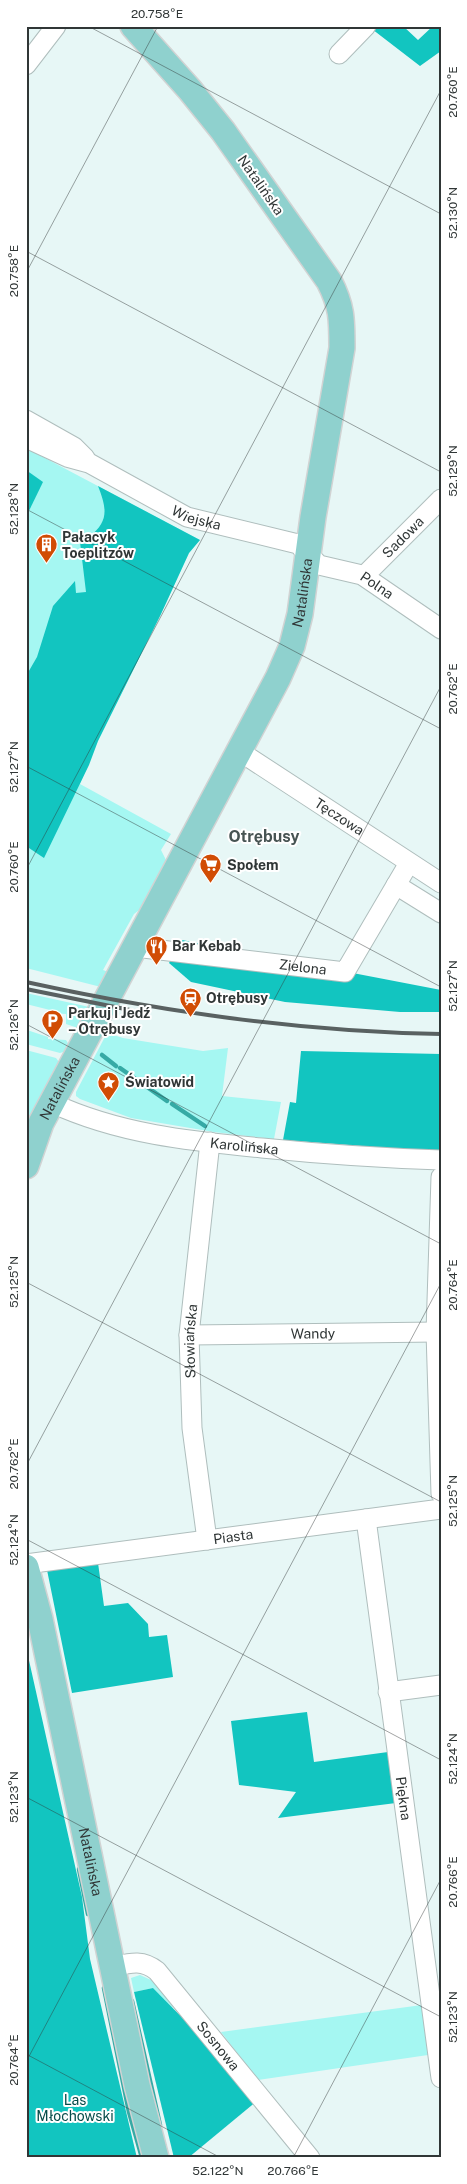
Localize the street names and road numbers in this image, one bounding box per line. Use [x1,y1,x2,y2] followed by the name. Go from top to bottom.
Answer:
[235,152,287,218] street label: Natalińska
[169,502,223,533] street label: Wiejska
[379,513,427,561] street label: Sadowa
[289,557,315,629] street label: Natalińska
[357,568,397,602] street label: Polna
[312,795,367,839] street label: Tęczowa
[278,956,327,978] street label: Zielona
[36,1054,83,1123] street label: Natalińska
[209,1135,279,1158] street label: Karolińska
[181,1303,200,1379] street label: Słowiańska
[291,1325,336,1342] street label: Wandy
[212,1526,254,1547] street label: Piasta
[393,1776,414,1821] street label: Piękna
[76,1826,105,1898] street label: Natalińska
[193,2018,243,2074] street label: Sosnowa

